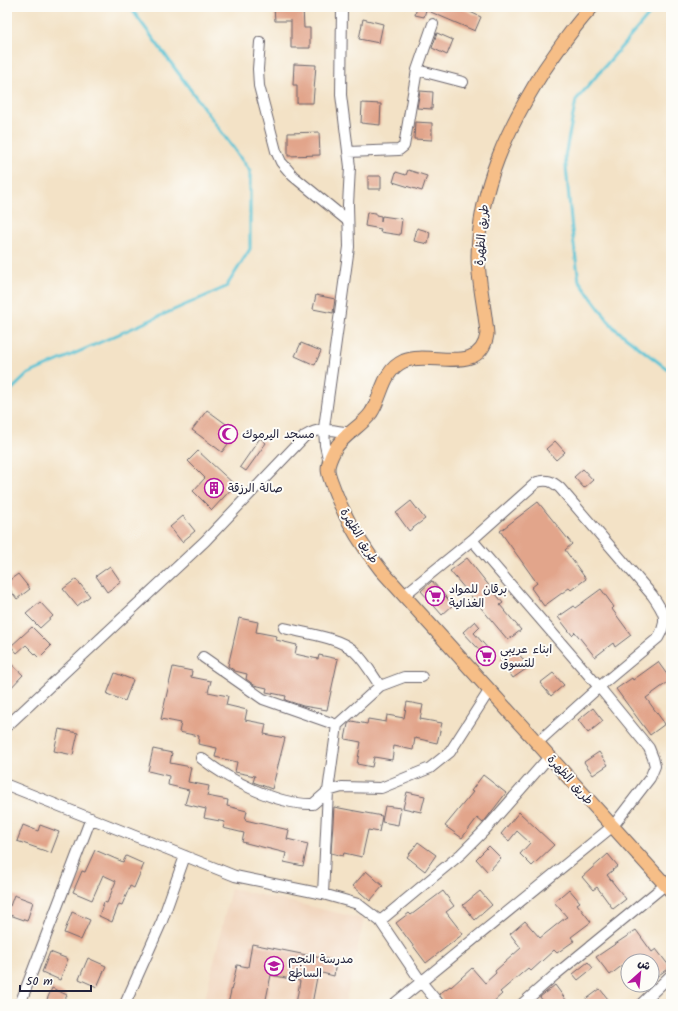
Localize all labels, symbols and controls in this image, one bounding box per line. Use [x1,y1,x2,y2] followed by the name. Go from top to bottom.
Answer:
[470,203,494,267] street label: طريق الظهرة
[217,423,239,445] mosque icon: مسجد اليرموك
[242,425,315,444] place label: مسجد اليرموك
[203,477,225,499] building icon: صالة الرزقة
[228,479,283,498] place label: صالة الرزقة
[335,505,383,567] street label: طريق الظهرة
[449,580,507,613] place label: برقان للمواد الغذائية
[424,585,446,607] supermarket icon: برقان للمواد الغذائية
[500,640,552,673] place label: ابناء عريبي للتسوق
[475,645,497,667] supermarket icon: ابناء عريبي للتسوق
[542,751,598,809] street label: طريق الظهرة
[288,950,353,983] place label: مدرسة النجم الساطع
[620,953,660,993] north arrow
[635,954,654,976] text: ش
[263,955,285,977] school or university icon: مدرسة النجم الساطع
[20,967,91,993] scale bar
[26,972,53,991] text: 50 m

